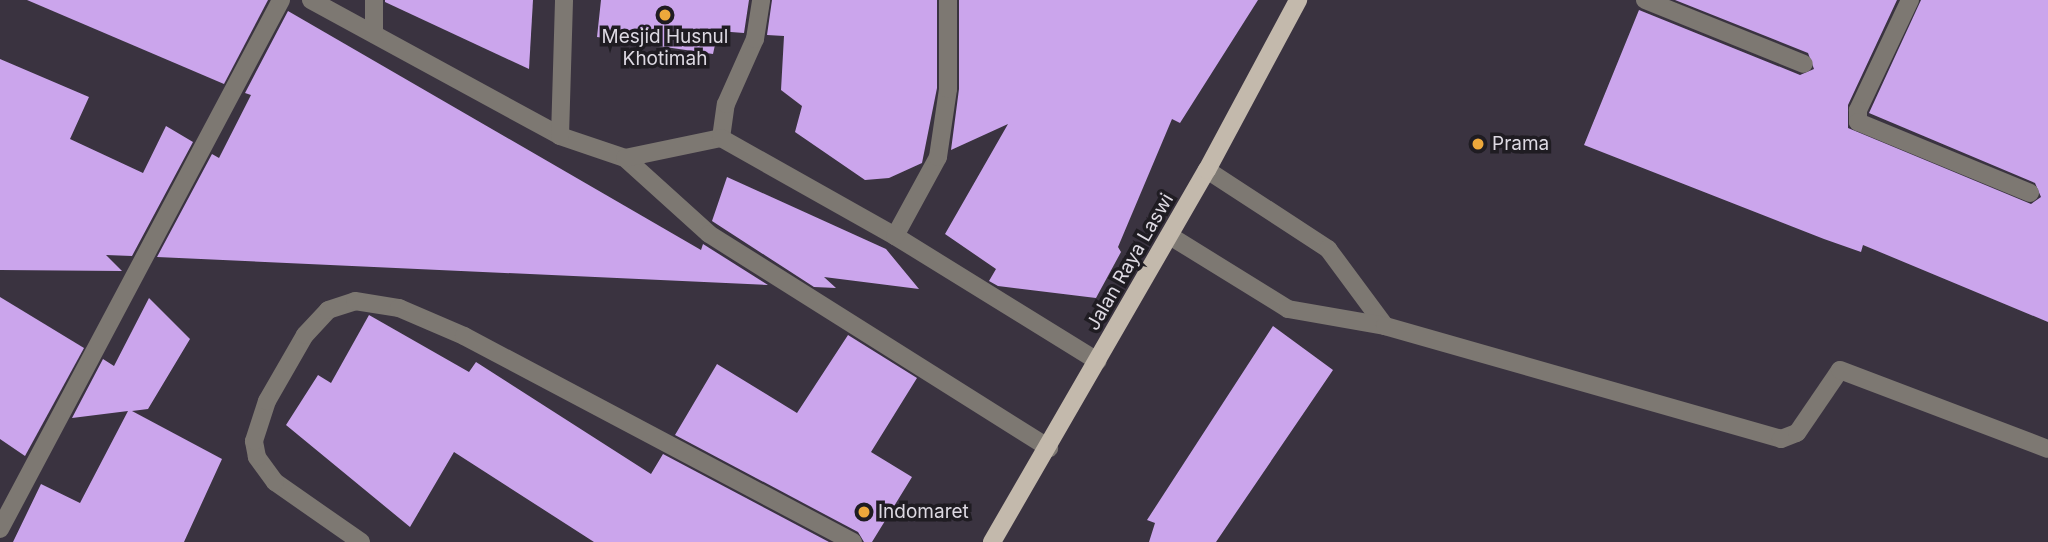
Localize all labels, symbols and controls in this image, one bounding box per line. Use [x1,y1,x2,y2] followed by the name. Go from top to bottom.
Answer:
[657,7,673,23] marker: Mesjid Husnul Khotimah
[602,26,728,70] place label: Mesjid Husnul Khotimah
[1492,133,1549,155] place label: Prama
[1470,136,1486,152] marker: Prama
[1082,190,1178,334] street label: Jalan Raya Laswi
[878,501,969,523] place label: Indomaret
[856,504,872,520] marker: Indomaret

